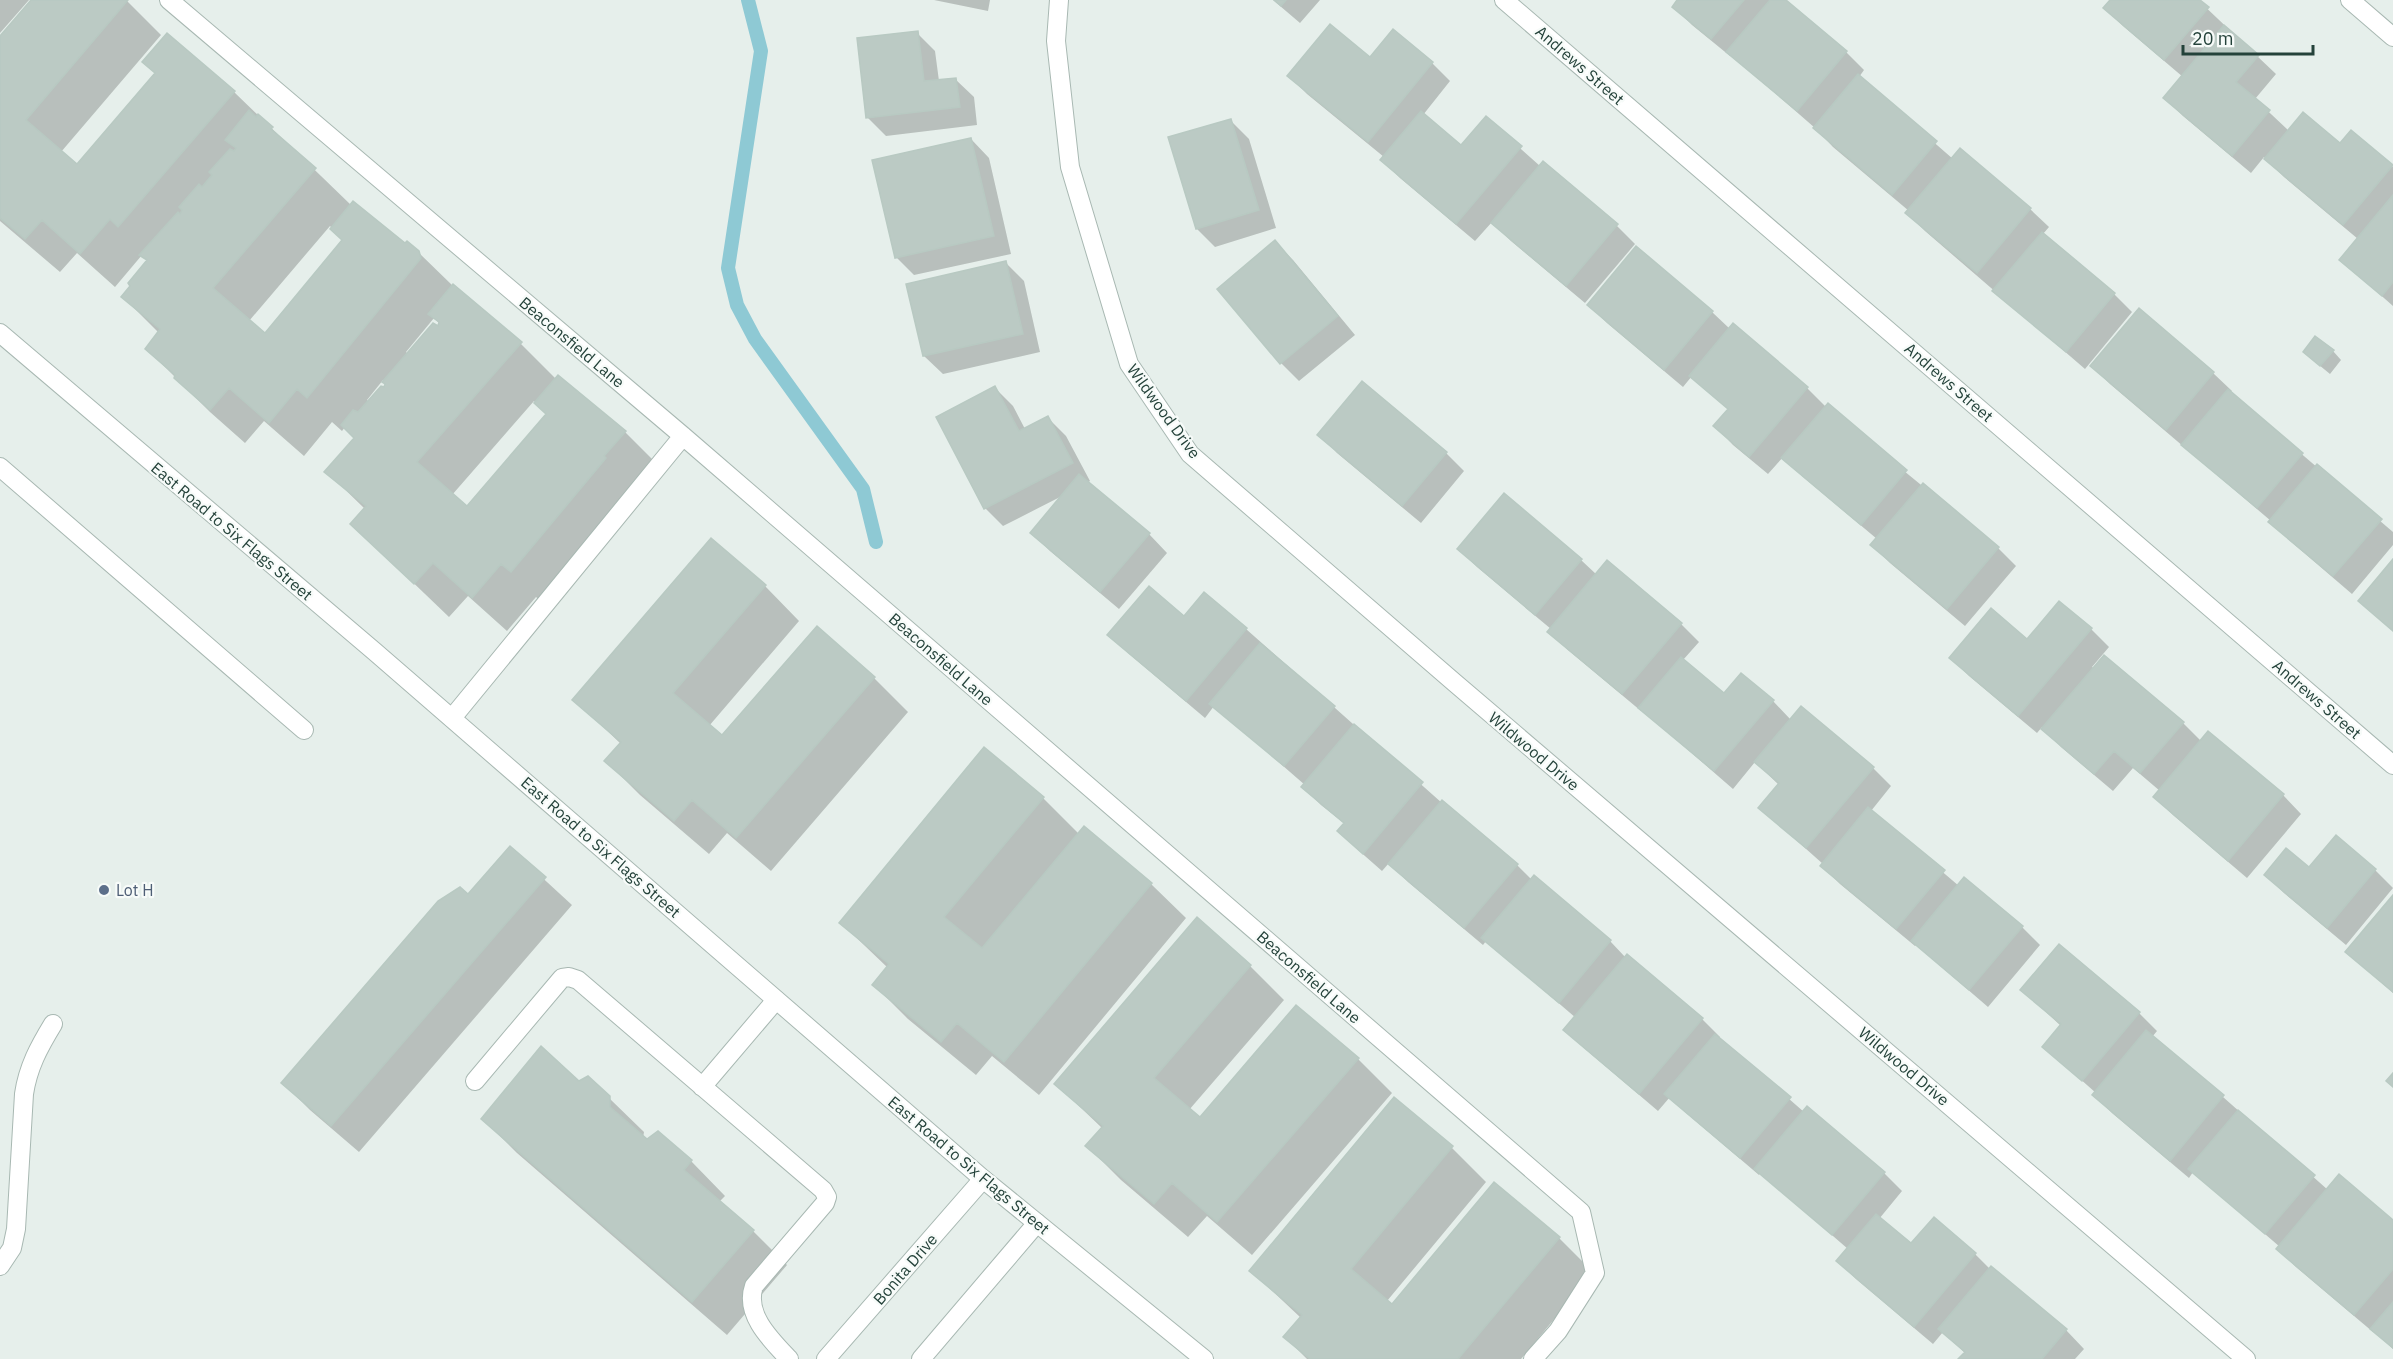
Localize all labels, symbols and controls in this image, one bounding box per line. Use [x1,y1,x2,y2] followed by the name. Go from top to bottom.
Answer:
[2183,18,2314,56] scale bar
[1532,21,1628,109] street label: Andrews Street
[2192,27,2234,50] text: 20 m
[515,292,629,392] street label: Beaconsfield Lane
[1901,338,1997,426] street label: Andrews Street
[1123,360,1205,462] street label: Wildwood Drive
[147,458,317,604] street label: East Road to Six Flags Street
[885,608,997,710] street label: Beaconsfield Lane
[2269,655,2365,743] street label: Andrews Street
[1485,707,1584,795] street label: Wildwood Drive
[517,772,685,922] street label: East Road to Six Flags Street
[116,880,154,900] place label: Lot H
[97,883,111,897] marker: Lot H
[1253,926,1365,1028] street label: Beaconsfield Lane
[1855,1022,1954,1110] street label: Wildwood Drive
[884,1092,1054,1238] street label: East Road to Six Flags Street
[869,1229,941,1309] street label: Bonita Drive

